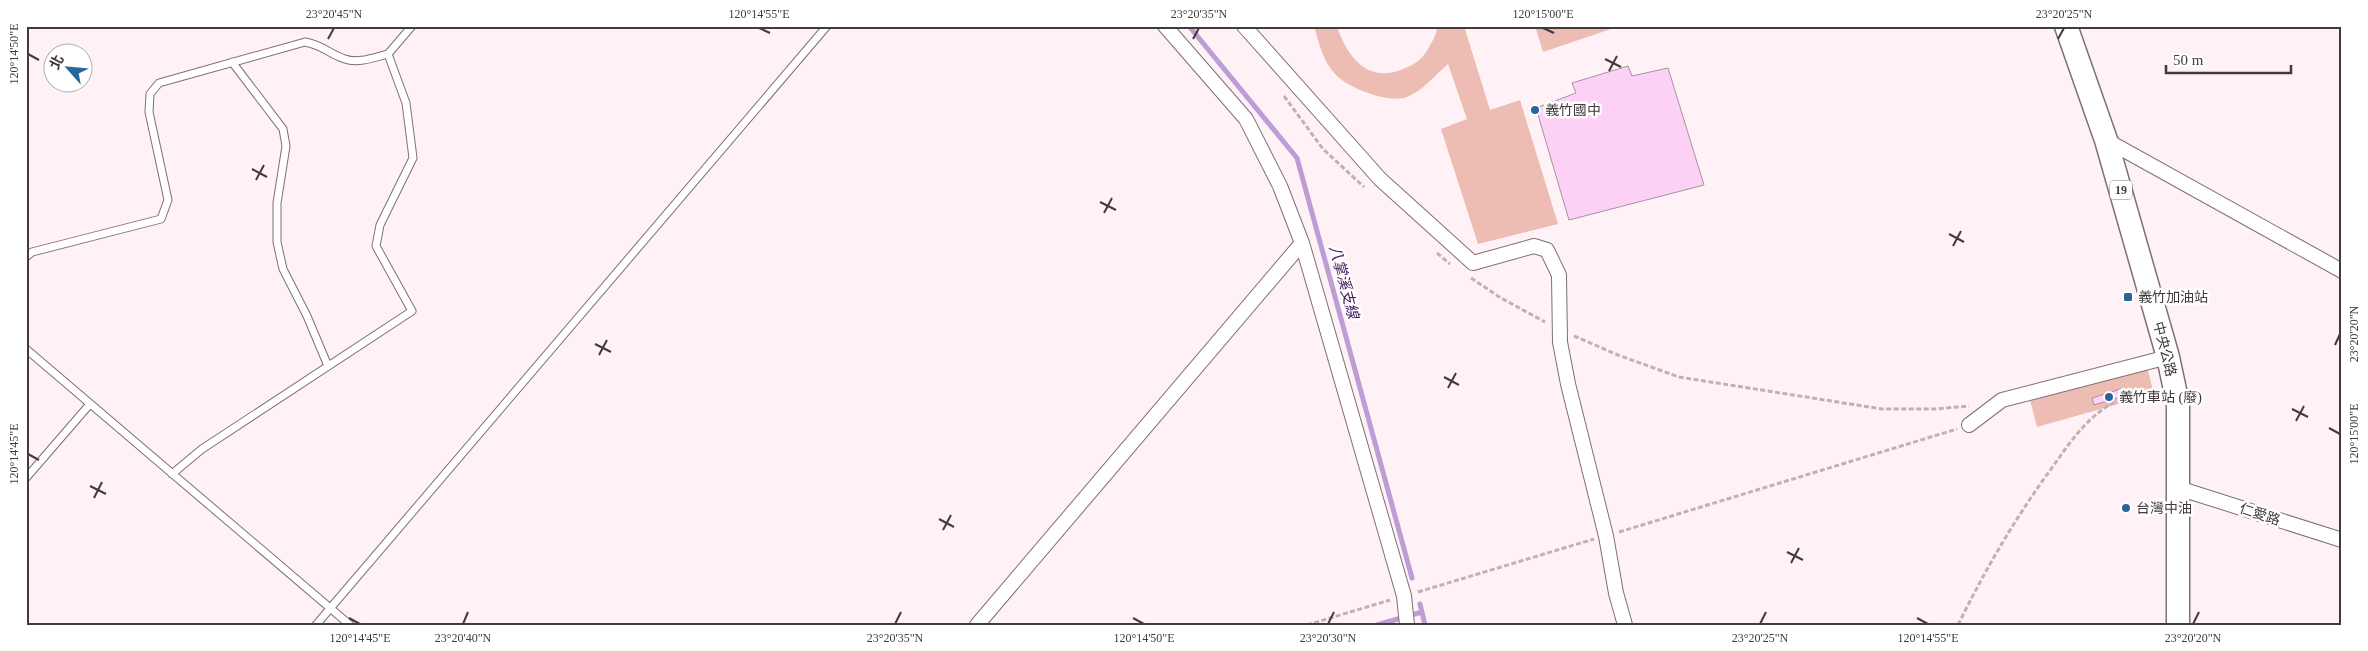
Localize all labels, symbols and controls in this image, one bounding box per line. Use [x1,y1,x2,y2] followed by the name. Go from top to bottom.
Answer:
[306,7,363,21] text: 23°20'45"N
[728,7,790,21] text: 120°14'55"E
[1171,7,1228,21] text: 23°20'35"N
[1512,7,1574,21] text: 120°15'00"E
[2036,7,2093,21] text: 23°20'25"N
[7,23,21,85] text: 120°14'50"E
[42,42,92,92] north arrow
[2166,42,2290,74] scale bar
[2173,52,2204,68] text: 50 m
[47,53,67,72] text: 北
[1545,103,1601,118] place label: 義竹國中
[1529,104,1541,116] marker: 義竹國中
[2110,180,2132,200] road number: 19
[1327,244,1362,322] water label: 八掌溪支線
[2138,290,2208,305] place label: 義竹加油站
[2122,291,2134,303] marker: 義竹加油站
[2347,305,2361,362] text: 23°20'20"N
[2150,320,2179,378] street label: 中央公路
[2119,390,2202,406] place label: 義竹車站 (廢)
[2103,391,2115,403] marker: 義竹車站 (廢)
[2347,403,2361,465] text: 120°15'00"E
[7,423,21,485] text: 120°14'45"E
[2136,501,2192,516] place label: 台灣中油
[2238,501,2282,528] street label: 仁愛路
[2120,502,2132,514] marker: 台灣中油
[329,631,391,645] text: 120°14'45"E
[435,631,492,645] text: 23°20'40"N
[867,631,924,645] text: 23°20'35"N
[1113,631,1175,645] text: 120°14'50"E
[1300,631,1357,645] text: 23°20'30"N
[1732,631,1789,645] text: 23°20'25"N
[1897,631,1959,645] text: 120°14'55"E
[2165,631,2222,645] text: 23°20'20"N

